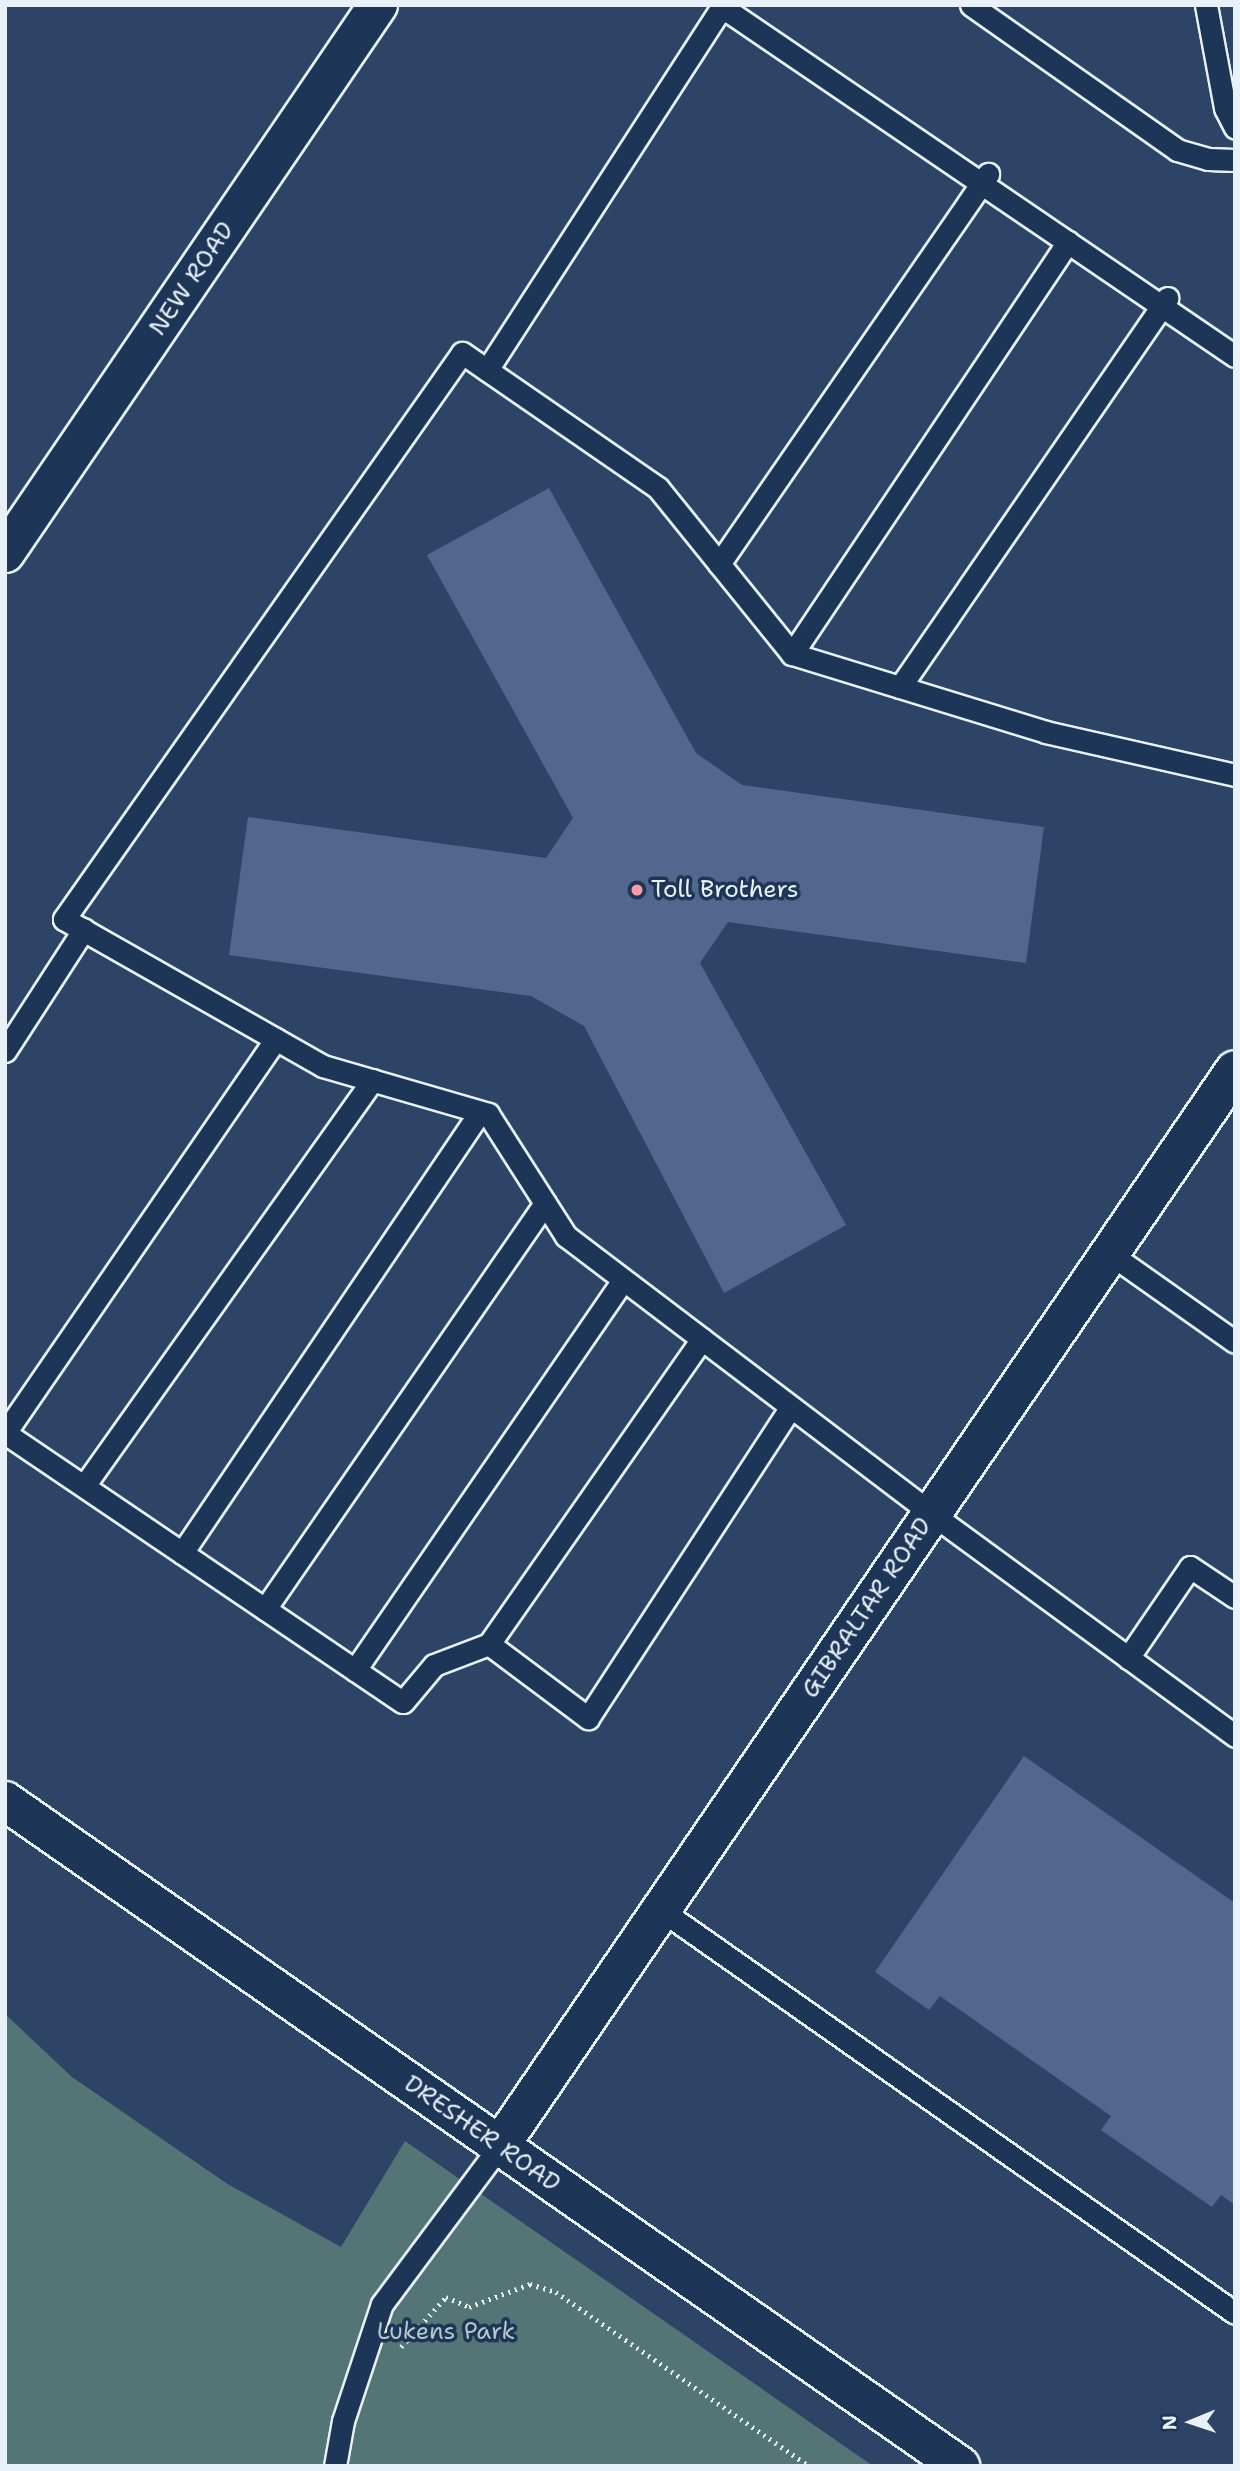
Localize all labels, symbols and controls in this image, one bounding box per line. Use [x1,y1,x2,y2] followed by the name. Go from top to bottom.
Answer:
[143,217,241,341] street label: NEW ROAD
[651,876,799,904] place label: Toll Brothers
[629,882,645,898] marker: Toll Brothers
[796,1512,938,1704] street label: GIBRALTAR ROAD
[398,2070,566,2198] street label: DRESHER ROAD
[377,2318,515,2346] park label: Lukens Park
[1156,2387,1226,2457] north arrow
[1157,2415,1182,2431] text: N

